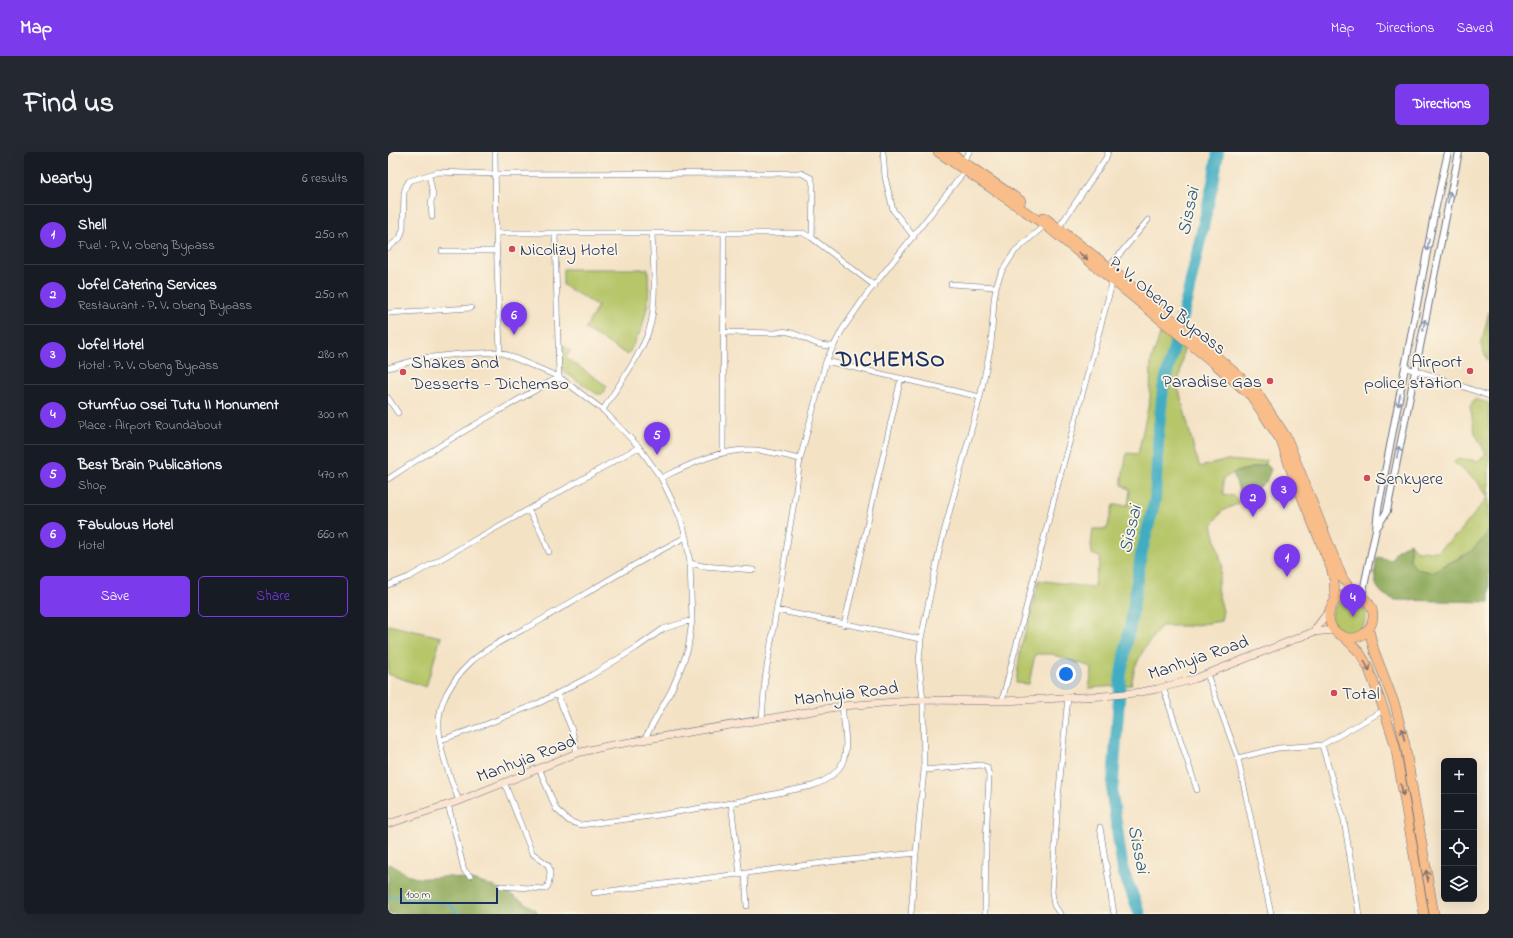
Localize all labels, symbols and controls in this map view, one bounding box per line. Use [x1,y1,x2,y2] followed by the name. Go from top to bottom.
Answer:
[20,15,52,42] text: Map
[1331,18,1354,39] text: Map
[1376,18,1434,39] text: Directions
[1456,18,1493,39] text: Saved
[24,84,114,125] text: Find us
[1395,84,1489,125] button: Directions
[40,166,92,191] text: Nearby
[302,169,348,188] text: 6 results
[1171,183,1208,238] water label: Sissai
[1446,191,1454,204] one-way arrow
[78,214,107,236] text: Shell
[51,225,55,244] text: 1
[315,225,348,244] text: 250 m
[78,236,215,255] text: Fuel · P. V. Obeng Bypass
[520,238,617,264] place label: Nicolizy Hotel
[1424,238,1432,251] one-way arrow
[507,244,517,254] marker: Nicolizy Hotel
[1102,251,1231,363] street label: P. V. Obeng Bypass
[1078,252,1089,261] one-way arrow
[78,274,217,296] text: Jofel Catering Services
[50,285,56,304] text: 2
[315,285,348,304] text: 250 m
[78,296,252,315] text: Restaurant · P. V. Obeng Bypass
[501,302,527,335] pin: 6
[1420,318,1428,331] one-way arrow
[78,334,144,356] text: Jofel Hotel
[50,345,56,364] text: 3
[318,345,348,364] text: 280 m
[835,345,946,377] district label: DICHEMSO
[1364,350,1462,397] place label: Airport police station
[410,351,569,398] place label: Shakes and Desserts - Dichemso
[78,356,219,375] text: Hotel · P. V. Obeng Bypass
[1465,366,1475,376] marker: Airport police station
[398,367,408,377] marker: Shakes and Desserts - Dichemso
[1162,370,1262,396] place label: Paradise Gas
[1265,376,1275,386] marker: Paradise Gas
[1395,393,1403,406] one-way arrow
[78,394,279,416] text: Otumfuo Osei Tutu II Monument
[50,405,56,424] text: 4
[318,405,348,424] text: 300 m
[78,416,222,435] text: Place · Airport Roundabout
[644,422,670,455] pin: 5
[1395,446,1403,459] one-way arrow
[78,454,222,476] text: Best Brain Publications
[49,465,57,484] text: 5
[318,465,348,484] text: 470 m
[1375,467,1444,493] place label: Senkyere
[1362,473,1372,483] marker: Senkyere
[78,476,106,495] text: Shop
[1271,476,1297,509] pin: 3
[1240,484,1266,517] pin: 2
[1113,501,1150,556] water label: Sissai
[78,514,173,536] text: Fabulous Hotel
[50,525,56,544] text: 6
[318,525,348,544] text: 660 m
[78,536,105,555] text: Hotel
[1274,544,1300,577] pin: 1
[40,576,190,617] button: Save
[198,576,348,617] button: Share
[1340,584,1366,617] pin: 4
[1145,630,1252,688] street label: Manhyia Road
[1364,660,1371,672] one-way arrow
[1056,664,1076,684] your location
[793,676,900,714] street label: Manhyia Road
[1342,682,1380,708] place label: Total
[1329,688,1339,698] marker: Total
[1398,728,1406,741] one-way arrow
[473,729,580,791] street label: Manhyia Road
[1441,758,1477,902] map controls
[1441,758,1477,794] button: +
[1399,784,1407,797] one-way arrow
[1441,794,1477,830] button: −
[1120,823,1156,877] water label: Sissai
[1441,830,1477,866] button: locate
[1441,866,1477,902] button: layers
[1423,869,1431,882] one-way arrow
[400,886,498,905] scale bar
[406,887,430,903] text: 100 m

